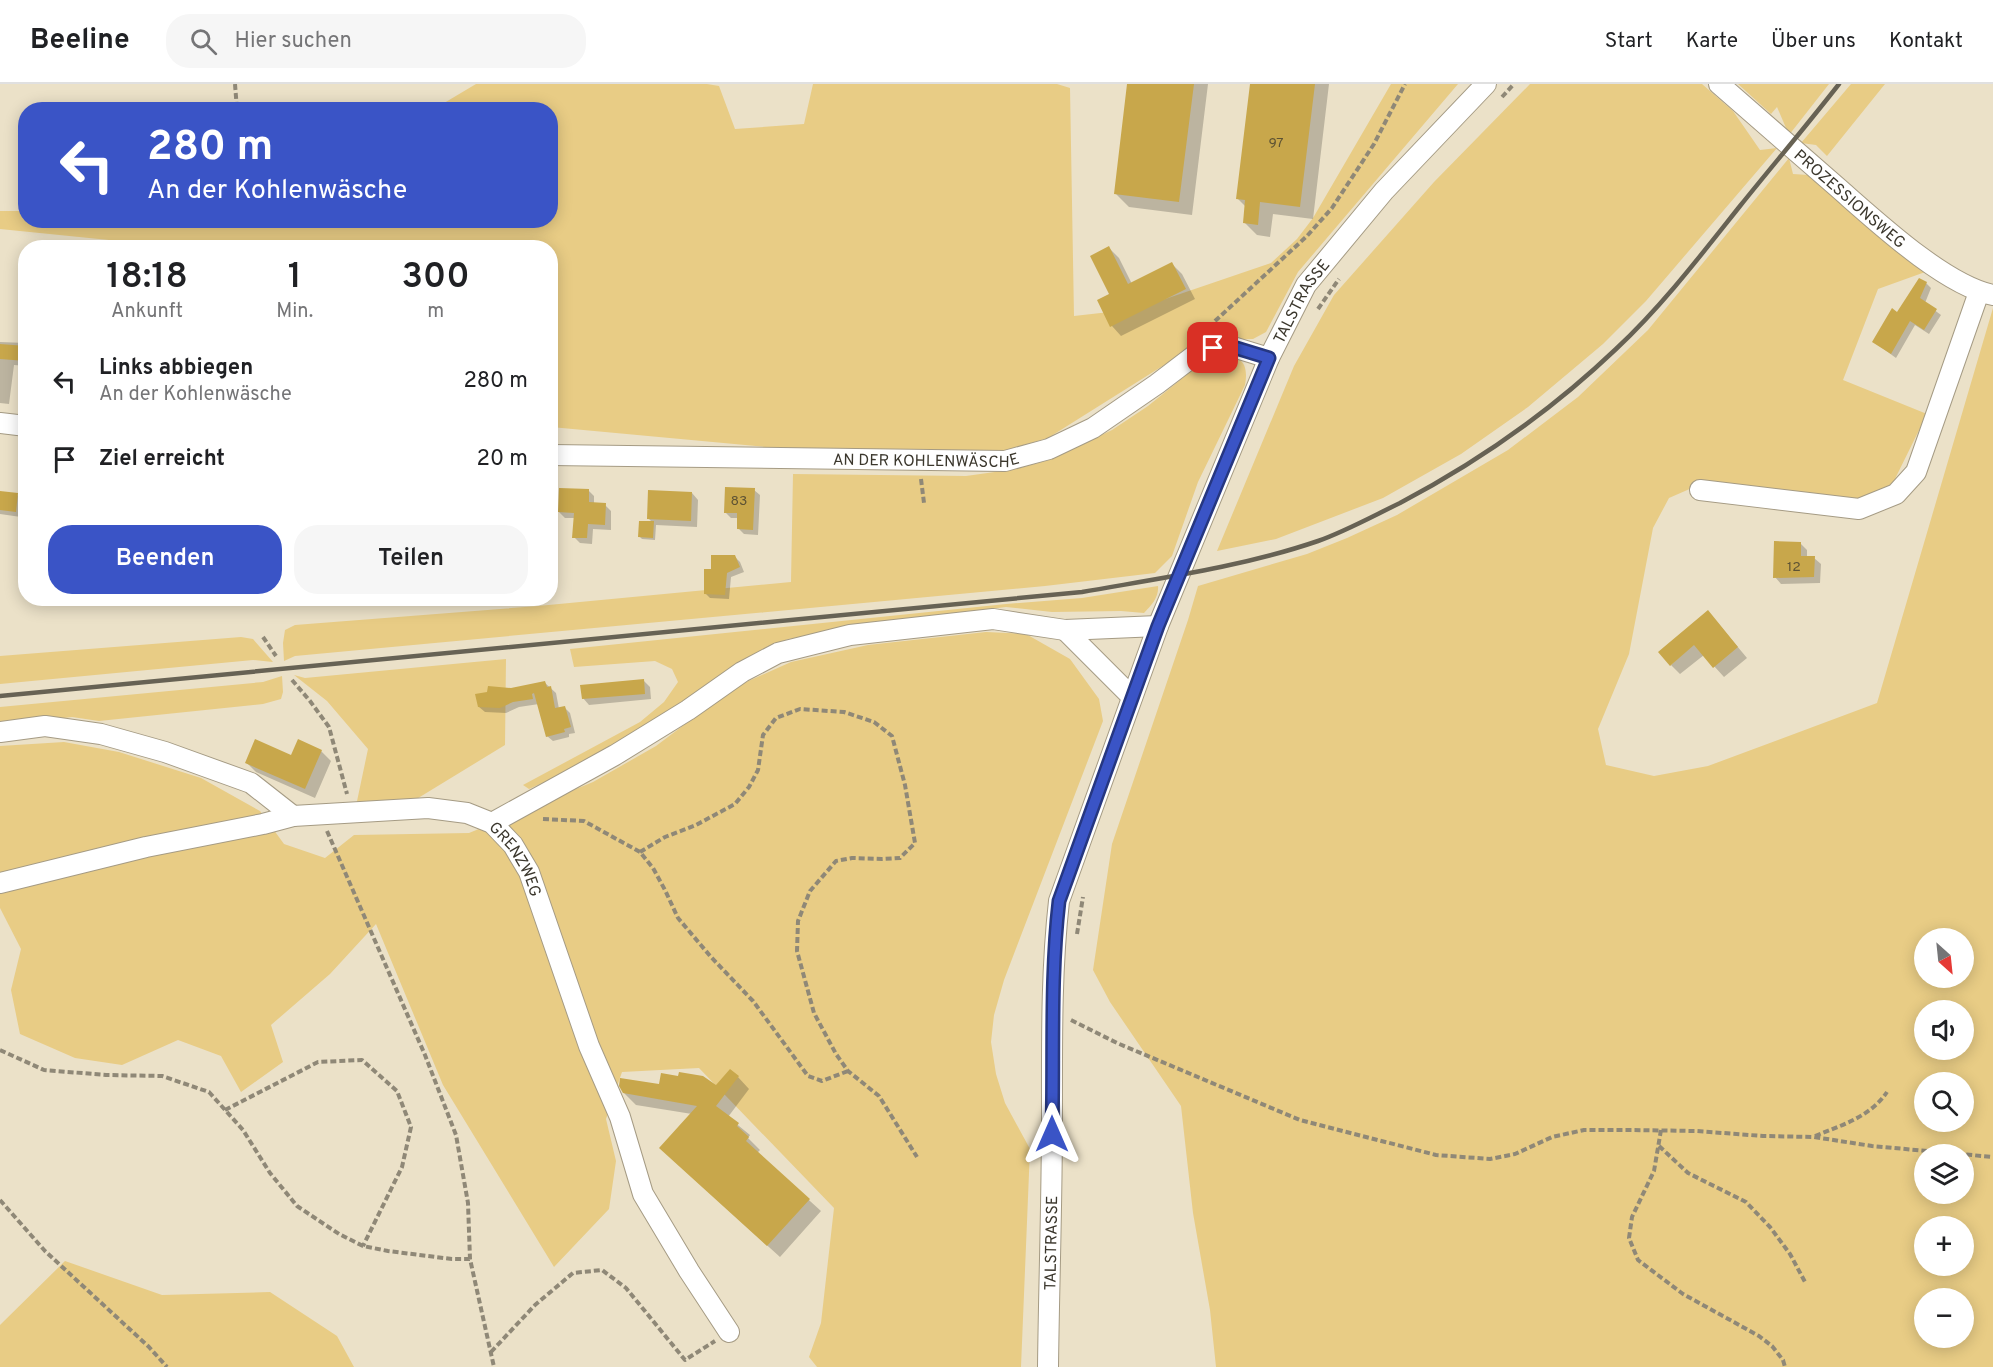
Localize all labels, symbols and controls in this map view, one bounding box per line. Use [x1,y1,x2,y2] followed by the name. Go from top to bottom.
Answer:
[166,14,586,68] search box
[30,23,130,59] text: Beeline
[187,25,220,58] icon: search
[235,28,352,55] text: Hier suchen
[1605,28,1653,55] text: Start
[1686,28,1738,55] text: Karte
[1771,28,1856,55] text: Über uns
[1889,28,1963,55] text: Kontakt
[147,122,273,175] text: 280 m
[48,126,126,204] icon: left
[1268,135,1284,152] house number: 97
[1789,146,1909,253] street label: PROZESSIONSWEG
[147,174,407,208] text: An der Kohlenwäsche
[106,255,188,301] text: 18:18
[288,255,302,301] text: 1
[402,255,470,301] text: 300
[1270,256,1335,347] street label: TALSTRASSE
[111,299,183,325] text: Ankunft
[276,299,313,325] text: Min.
[427,299,444,325] text: m
[1187,322,1238,373] pin
[1196,331,1229,364] icon: arrive
[99,355,253,382] text: Links abbiegen
[48,365,81,398] icon: left
[463,368,528,395] text: 280 m
[99,382,292,408] text: An der Kohlenwäsche
[48,443,81,476] icon: arrive
[99,446,225,473] text: Ziel erreicht
[477,446,528,473] text: 20 m
[833,450,1022,473] street label: AN DER KOHLENWÄSCHE
[731,493,747,510] house number: 83
[48,525,282,594] button: Beenden
[294,525,528,594] button: Teilen
[1787,559,1801,576] house number: 12
[484,818,545,900] street label: GRENZWEG
[1914,928,1974,988] north arrow
[1914,928,1974,1348] map controls
[1914,1000,1974,1060] button: sound
[1914,1072,1974,1132] button: search
[1020,1102,1084,1166] position arrow
[1914,1144,1974,1204] button: layers
[1041,1195,1063,1291] street label: TALSTRASSE
[1914,1216,1974,1276] button: +
[1914,1288,1974,1348] button: −

